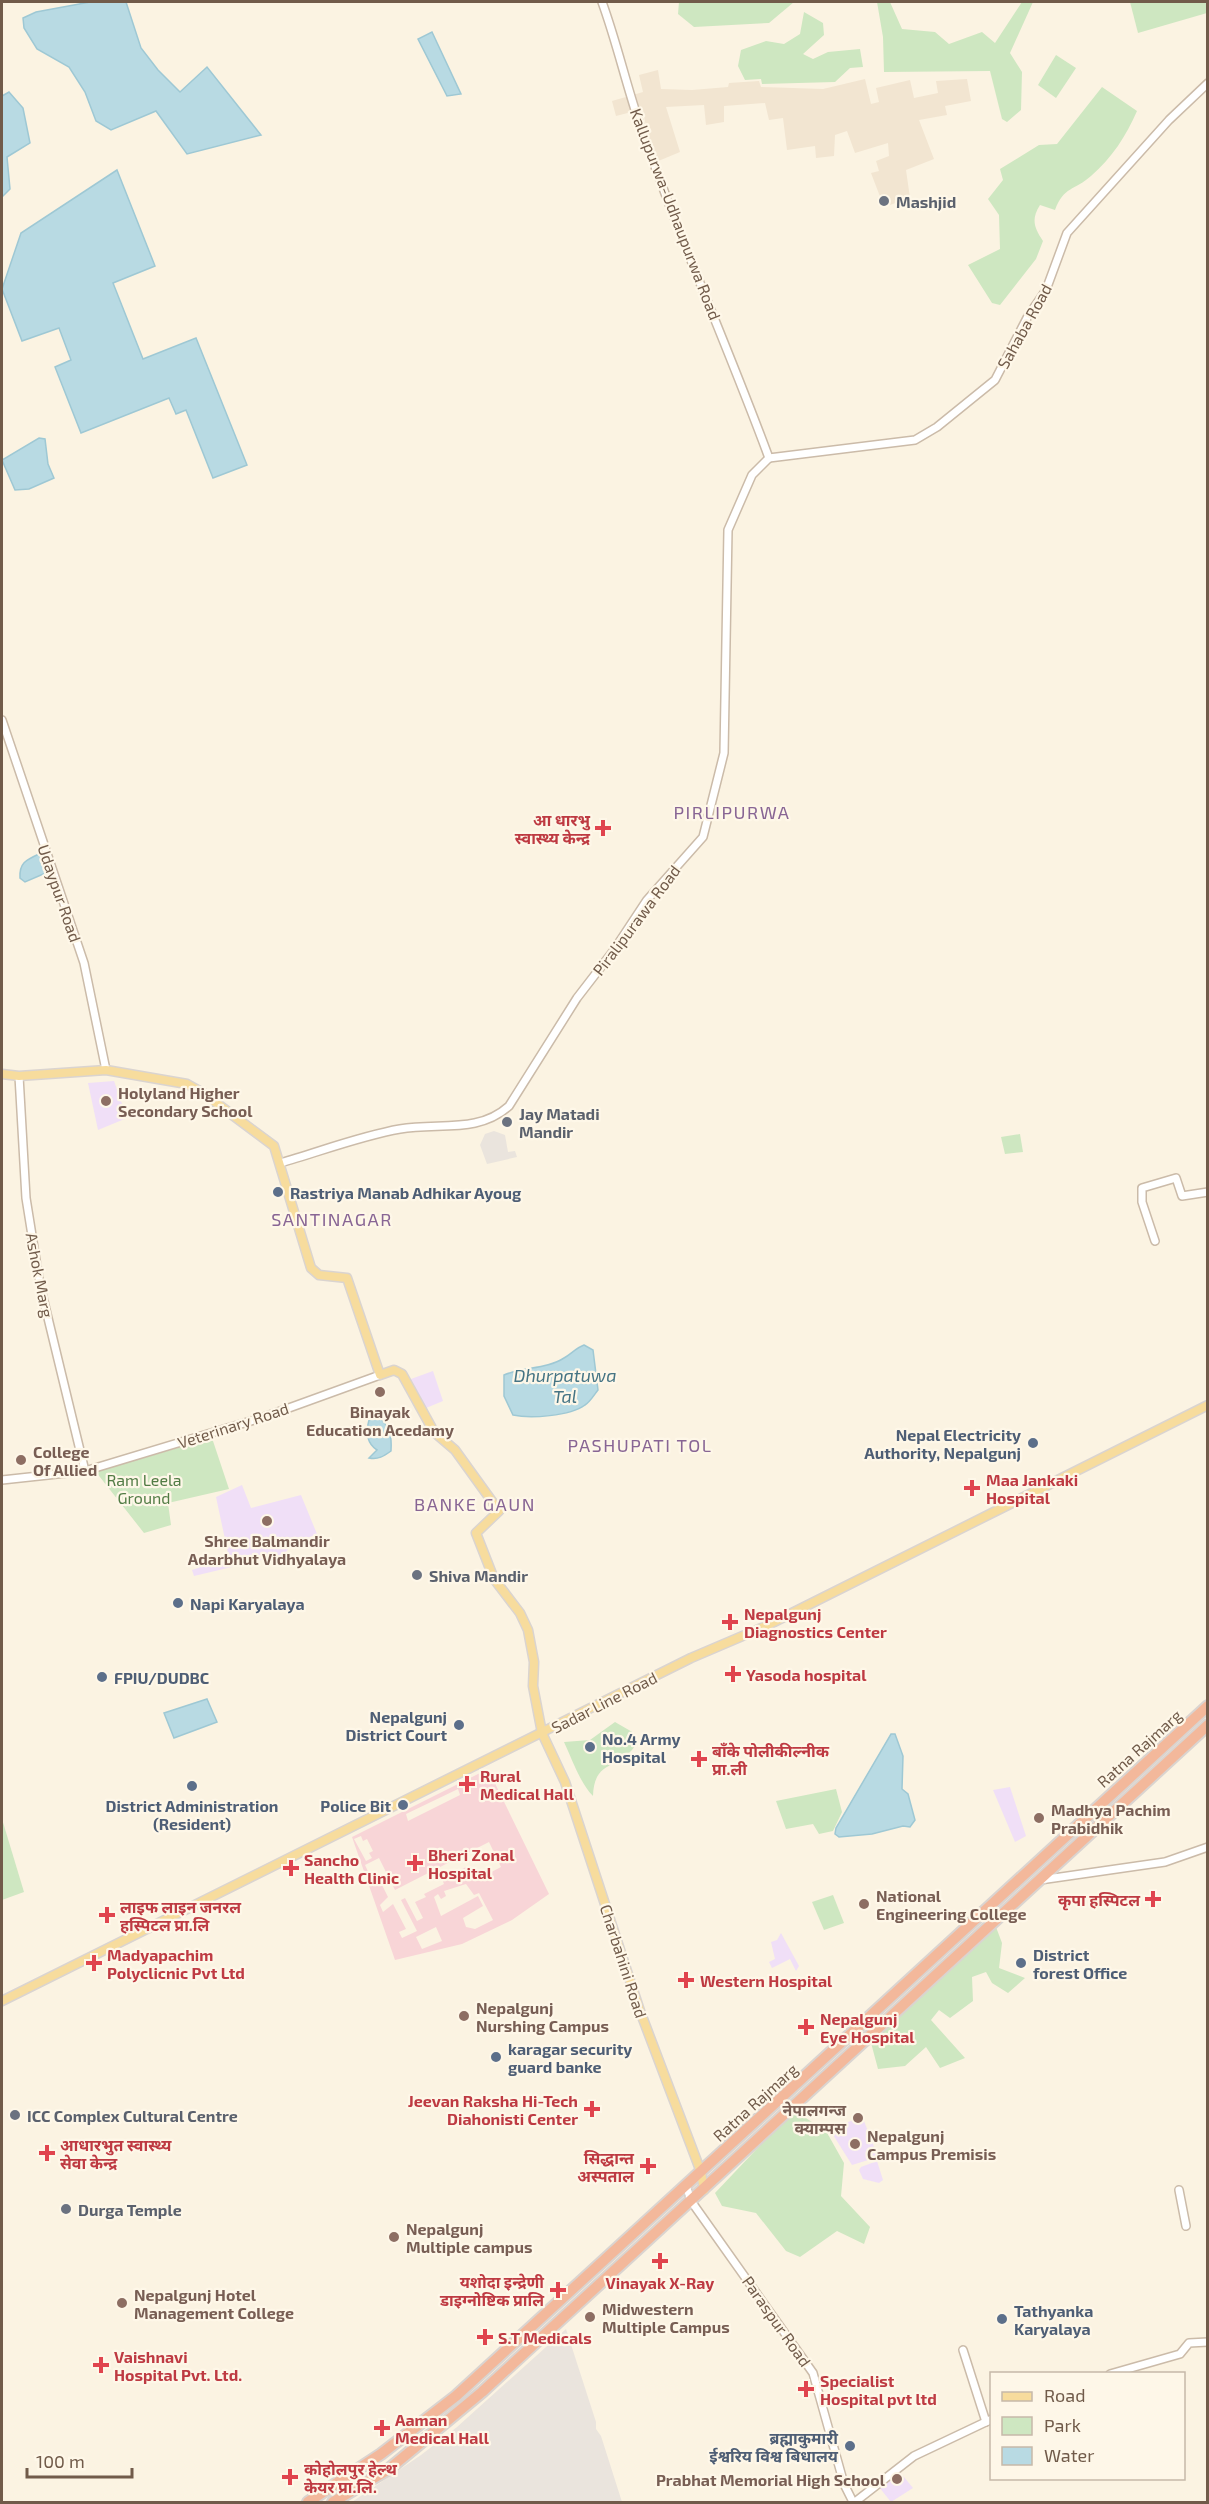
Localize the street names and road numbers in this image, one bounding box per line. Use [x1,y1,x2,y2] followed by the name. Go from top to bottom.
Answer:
[627,106,725,322] street label: Kallupurwa-Udhaupurwa Road
[993,280,1055,372] street label: Sahaba Road
[34,842,86,944] street label: Udaypur Road
[588,861,684,979] street label: Piralipurawa Road
[22,1231,58,1319] street label: Ashok Marg
[175,1398,291,1452] street label: Veterinary Road
[548,1667,660,1737] street label: Sadar Line Road
[1093,1705,1186,1792] street label: Ratna Rajmarg
[597,1902,651,2020] street label: Charbahini Road
[709,2059,802,2146] street label: Ratna Rajmarg
[739,2272,815,2370] street label: Paraspur Road

